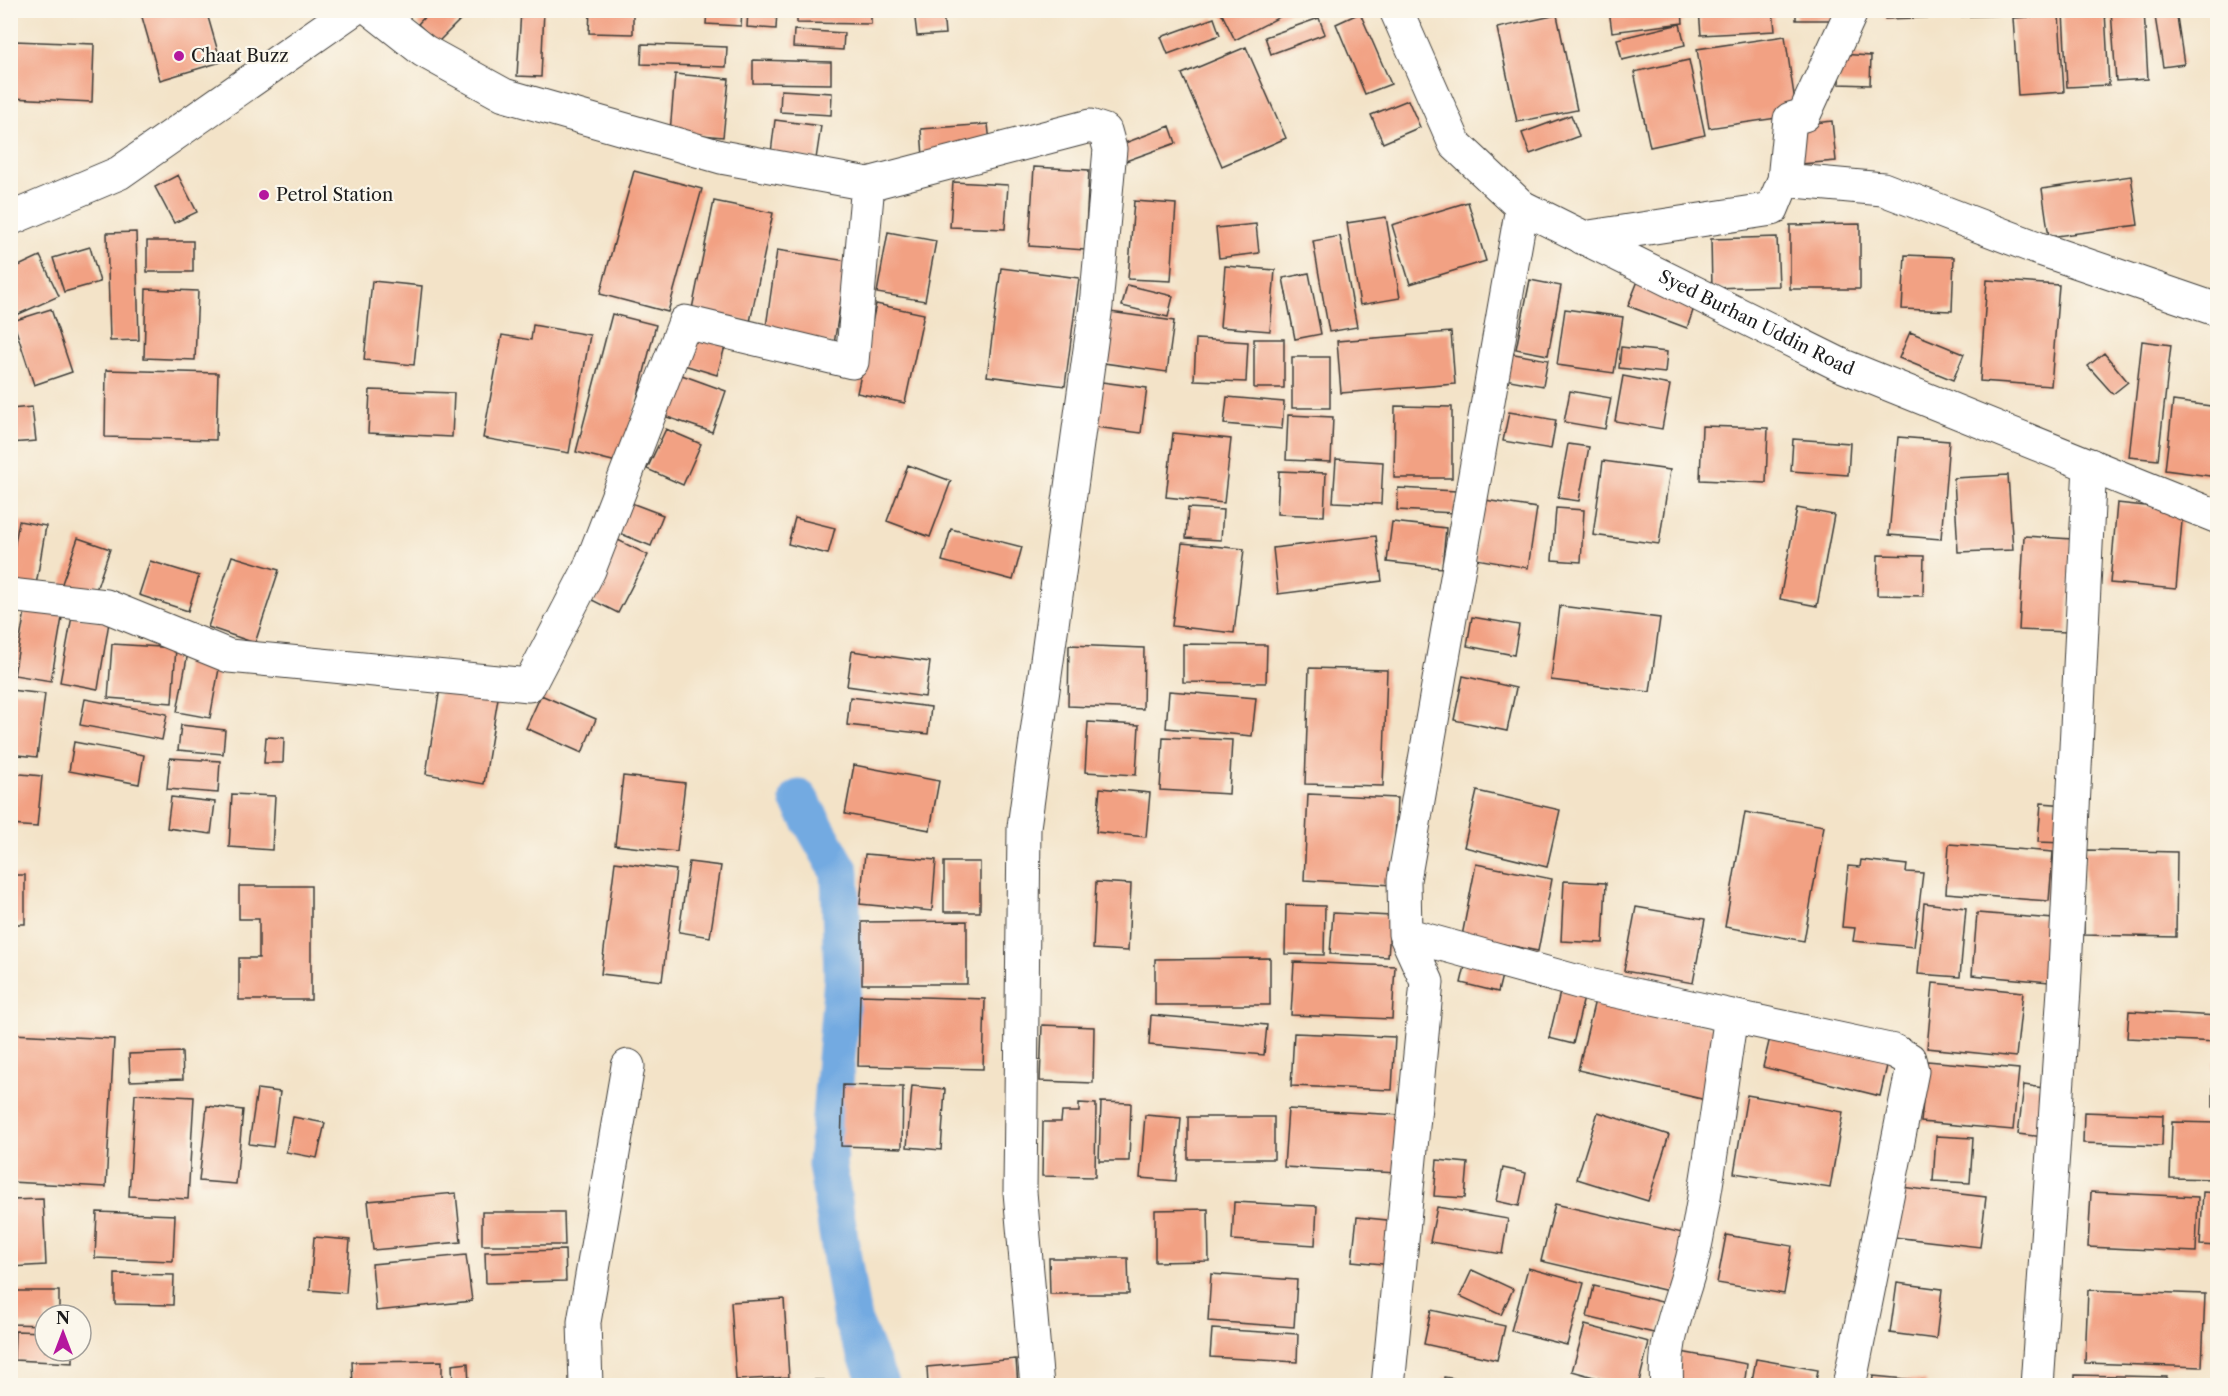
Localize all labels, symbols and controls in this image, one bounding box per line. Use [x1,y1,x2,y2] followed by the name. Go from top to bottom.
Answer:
[191,45,289,67] place label: Chaat Buzz
[172,49,186,63] marker: Chaat Buzz
[276,184,393,206] place label: Petrol Station
[257,188,271,202] marker: Petrol Station
[1655,265,1858,380] street label: Syed Burhan Uddin Road
[33,1303,93,1363] north arrow
[56,1308,70,1328] text: N

